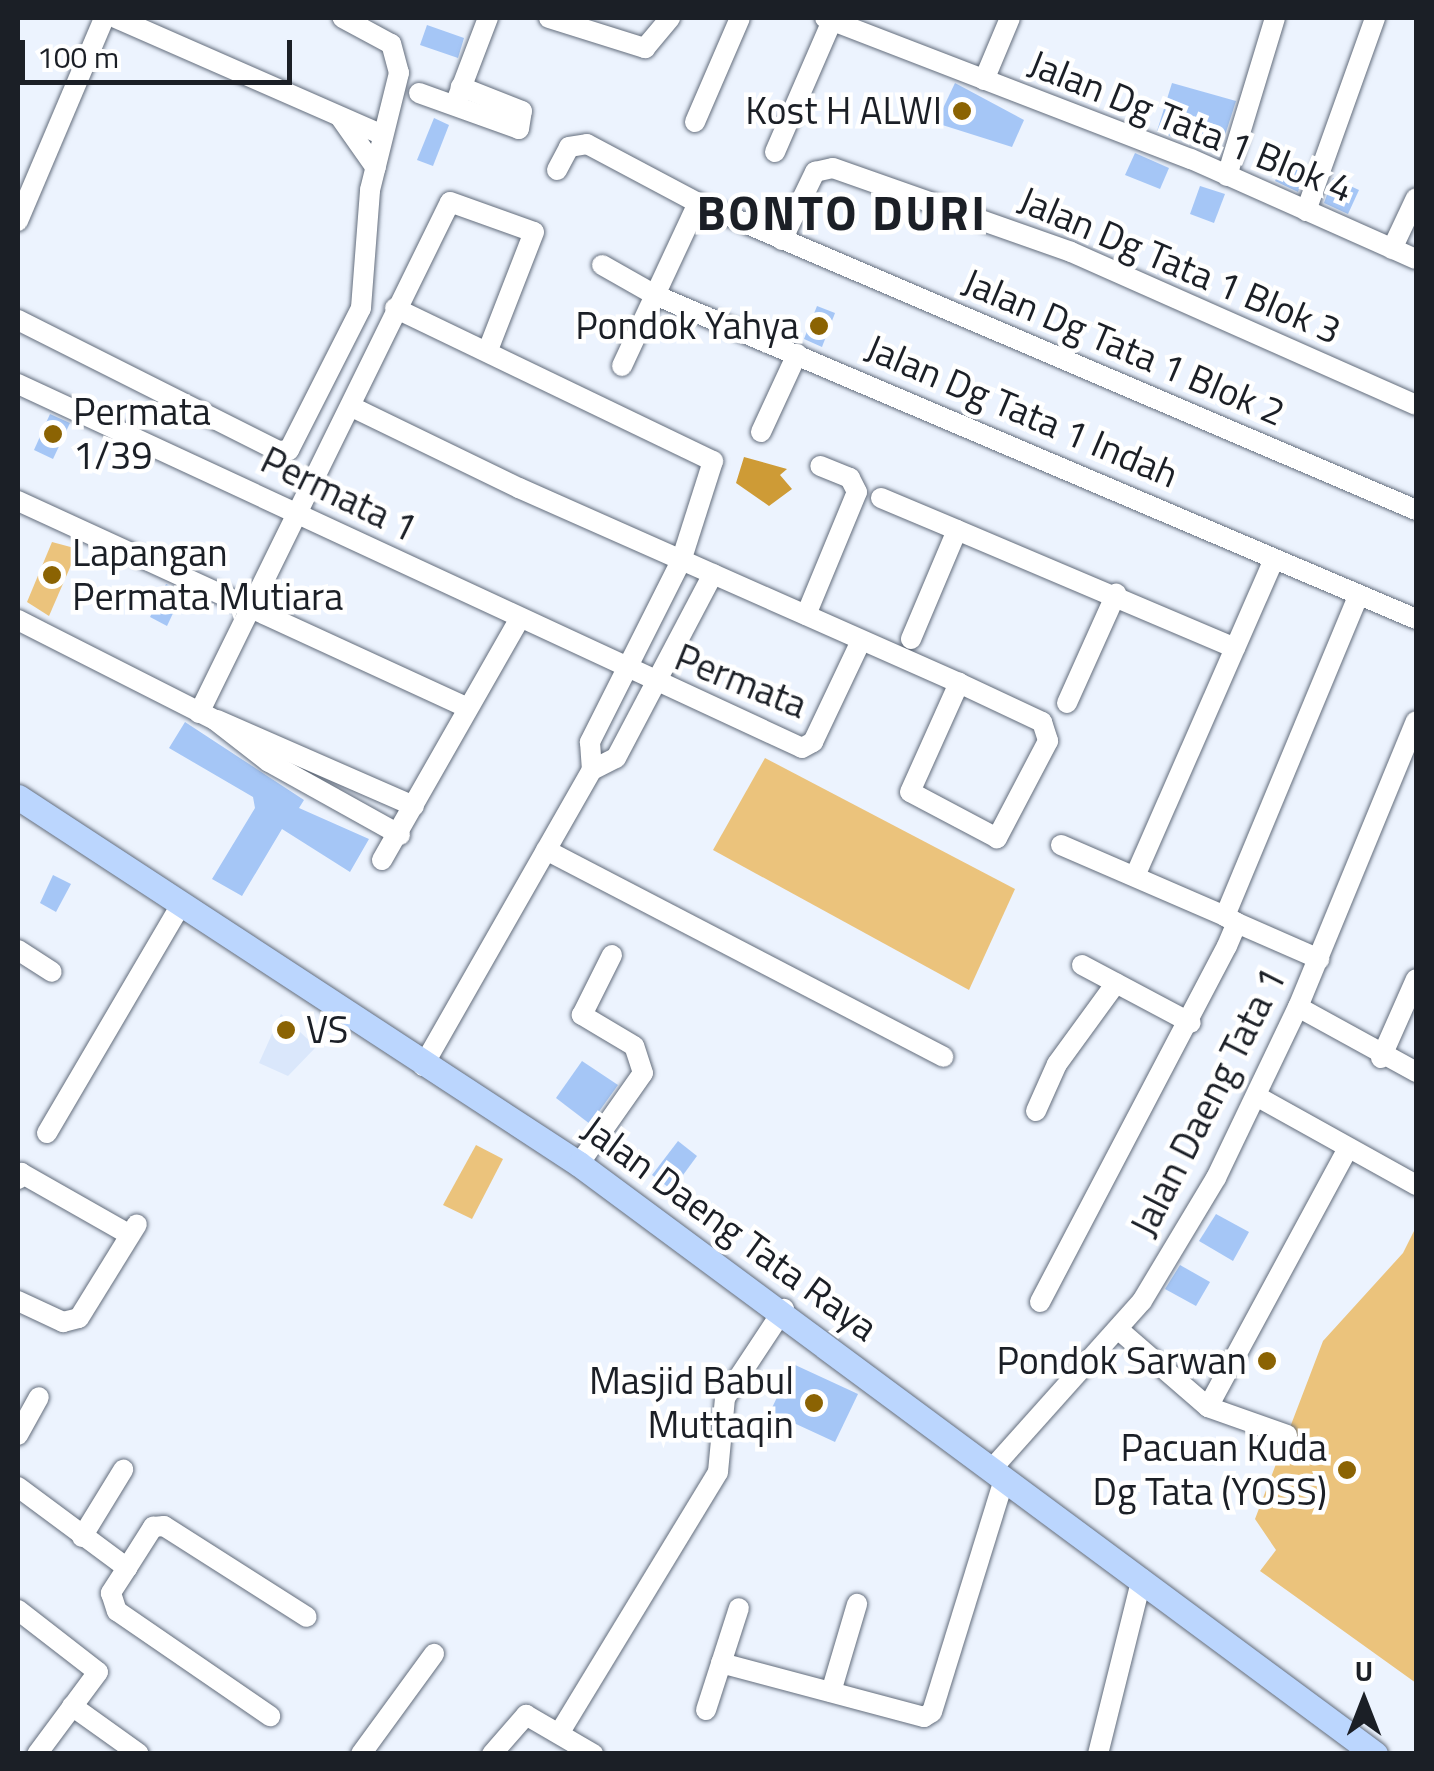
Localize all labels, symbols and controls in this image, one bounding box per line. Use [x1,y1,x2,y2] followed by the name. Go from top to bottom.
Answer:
[25,20,298,82] scale bar
[37,34,119,80] text: 100 m
[1022,40,1360,212] street label: Jalan Dg Tata 1 Blok 4
[745,88,942,134] place label: Kost H ALWI
[951,100,973,122] marker: Kost H ALWI
[1012,177,1348,353] street label: Jalan Dg Tata 1 Blok 3
[696,184,988,242] district label: BONTO DURI
[956,259,1292,435] street label: Jalan Dg Tata 1 Blok 2
[575,303,799,349] place label: Pondok Yahya
[808,315,830,337] marker: Pondok Yahya
[859,325,1185,497] street label: Jalan Dg Tata 1 Indah
[73,389,211,478] place label: Permata 1/39
[42,423,64,445] marker: Permata 1/39
[254,437,424,551] street label: Permata 1
[72,530,343,620] place label: Lapangan Permata Mutiara
[41,564,63,586] marker: Lapangan Permata Mutiara
[669,634,813,728] street label: Permata
[1121,960,1295,1244] street label: Jalan Daeng Tata 1
[306,1007,348,1053] place label: VS
[275,1019,297,1041] marker: VS
[574,1106,886,1350] street label: Jalan Daeng Tata Raya
[996,1338,1247,1384] place label: Pondok Sarwan
[1256,1350,1278,1372] marker: Pondok Sarwan
[589,1358,794,1448] place label: Masjid Babul Muttaqin
[803,1392,825,1414] marker: Masjid Babul Muttaqin
[1093,1425,1327,1515] place label: Pacuan Kuda Dg Tata (YOSS)
[1336,1459,1358,1481] marker: Pacuan Kuda Dg Tata (YOSS)
[1355,1649,1373,1692] text: U
[1314,1651,1414,1751] north arrow

